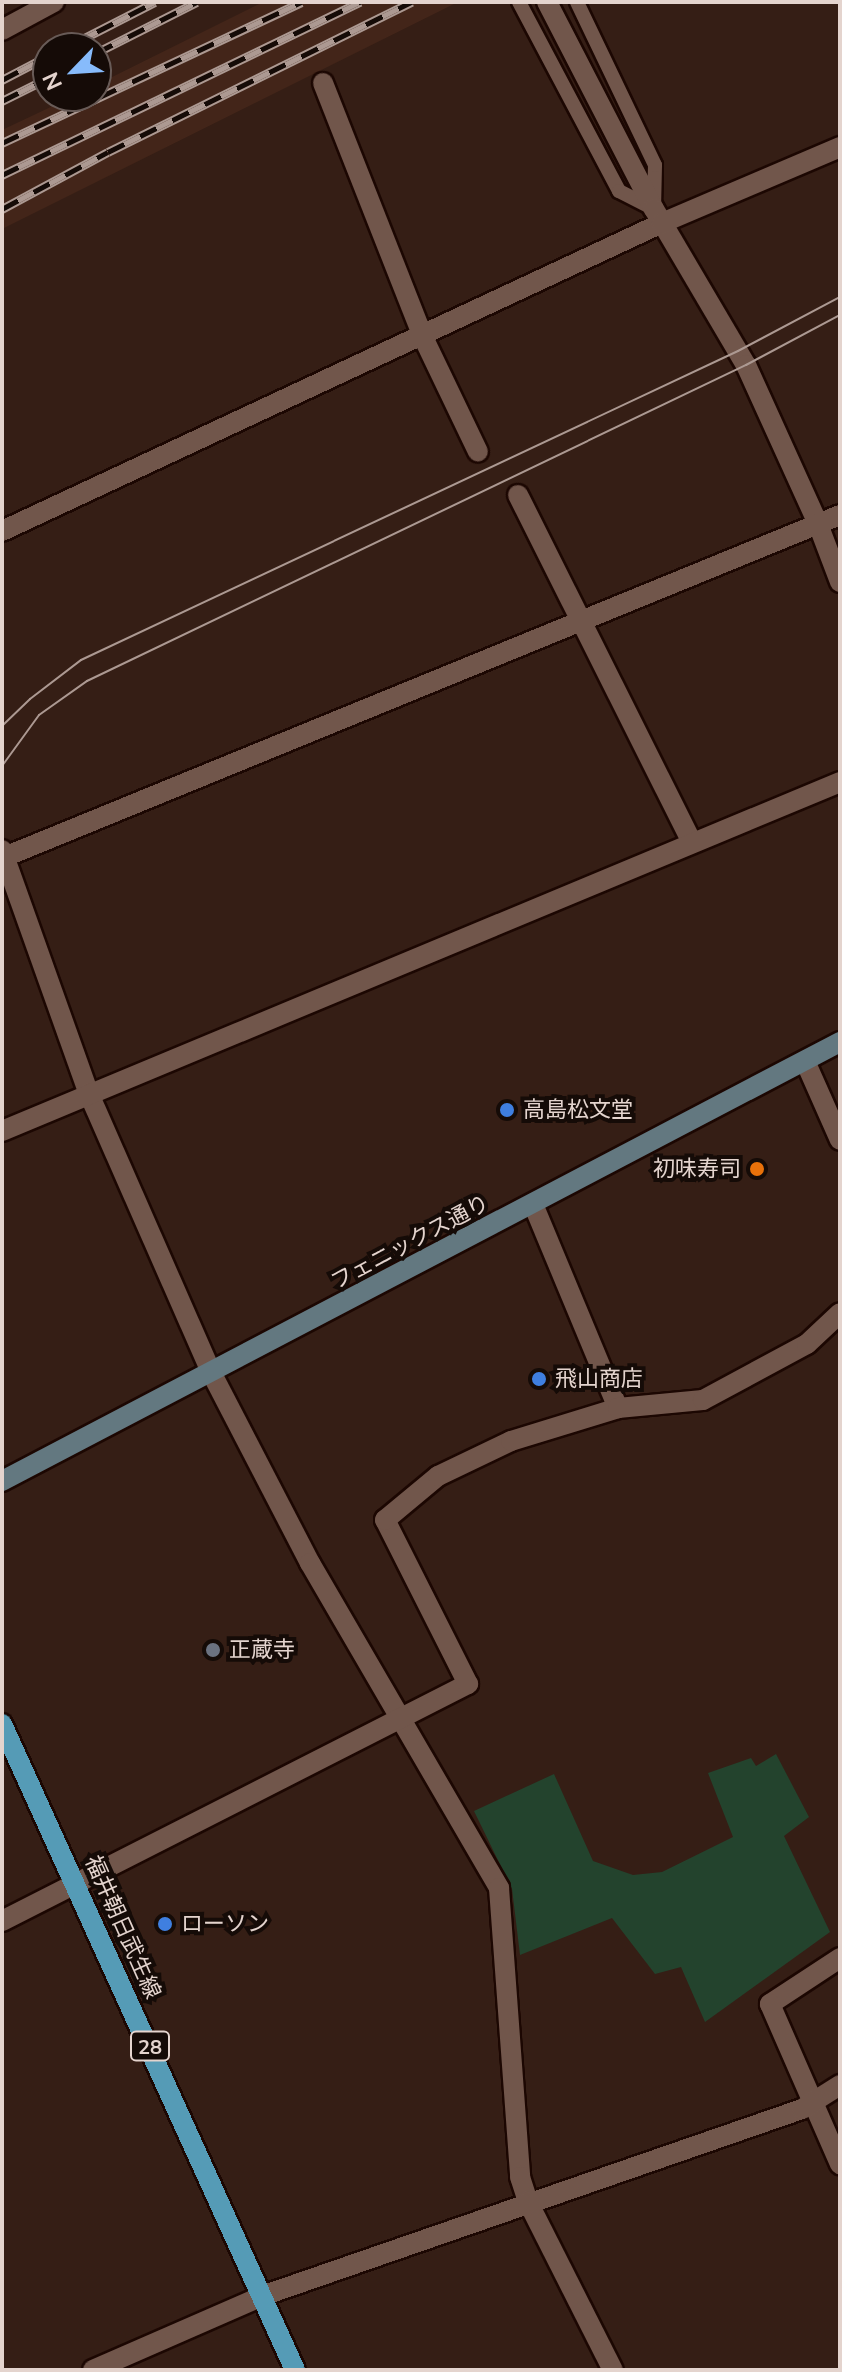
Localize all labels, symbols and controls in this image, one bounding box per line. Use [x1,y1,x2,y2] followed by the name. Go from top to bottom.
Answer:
[32,32,112,112] north arrow
[36,68,68,95] text: N
[523,1097,633,1123] place label: 高島松文堂
[498,1101,516,1119] marker: 高島松文堂
[653,1156,741,1182] place label: 初味寿司
[748,1160,766,1178] marker: 初味寿司
[326,1189,494,1295] street label: フェニックス通り
[555,1366,643,1392] place label: 飛山商店
[530,1370,548,1388] marker: 飛山商店
[229,1637,295,1663] place label: 正蔵寺
[204,1641,222,1659] marker: 正蔵寺
[80,1851,166,2003] street label: 福井朝日武生線
[181,1911,269,1937] place label: ローソン
[156,1915,174,1933] marker: ローソン
[130,2030,170,2062] road number: 28

